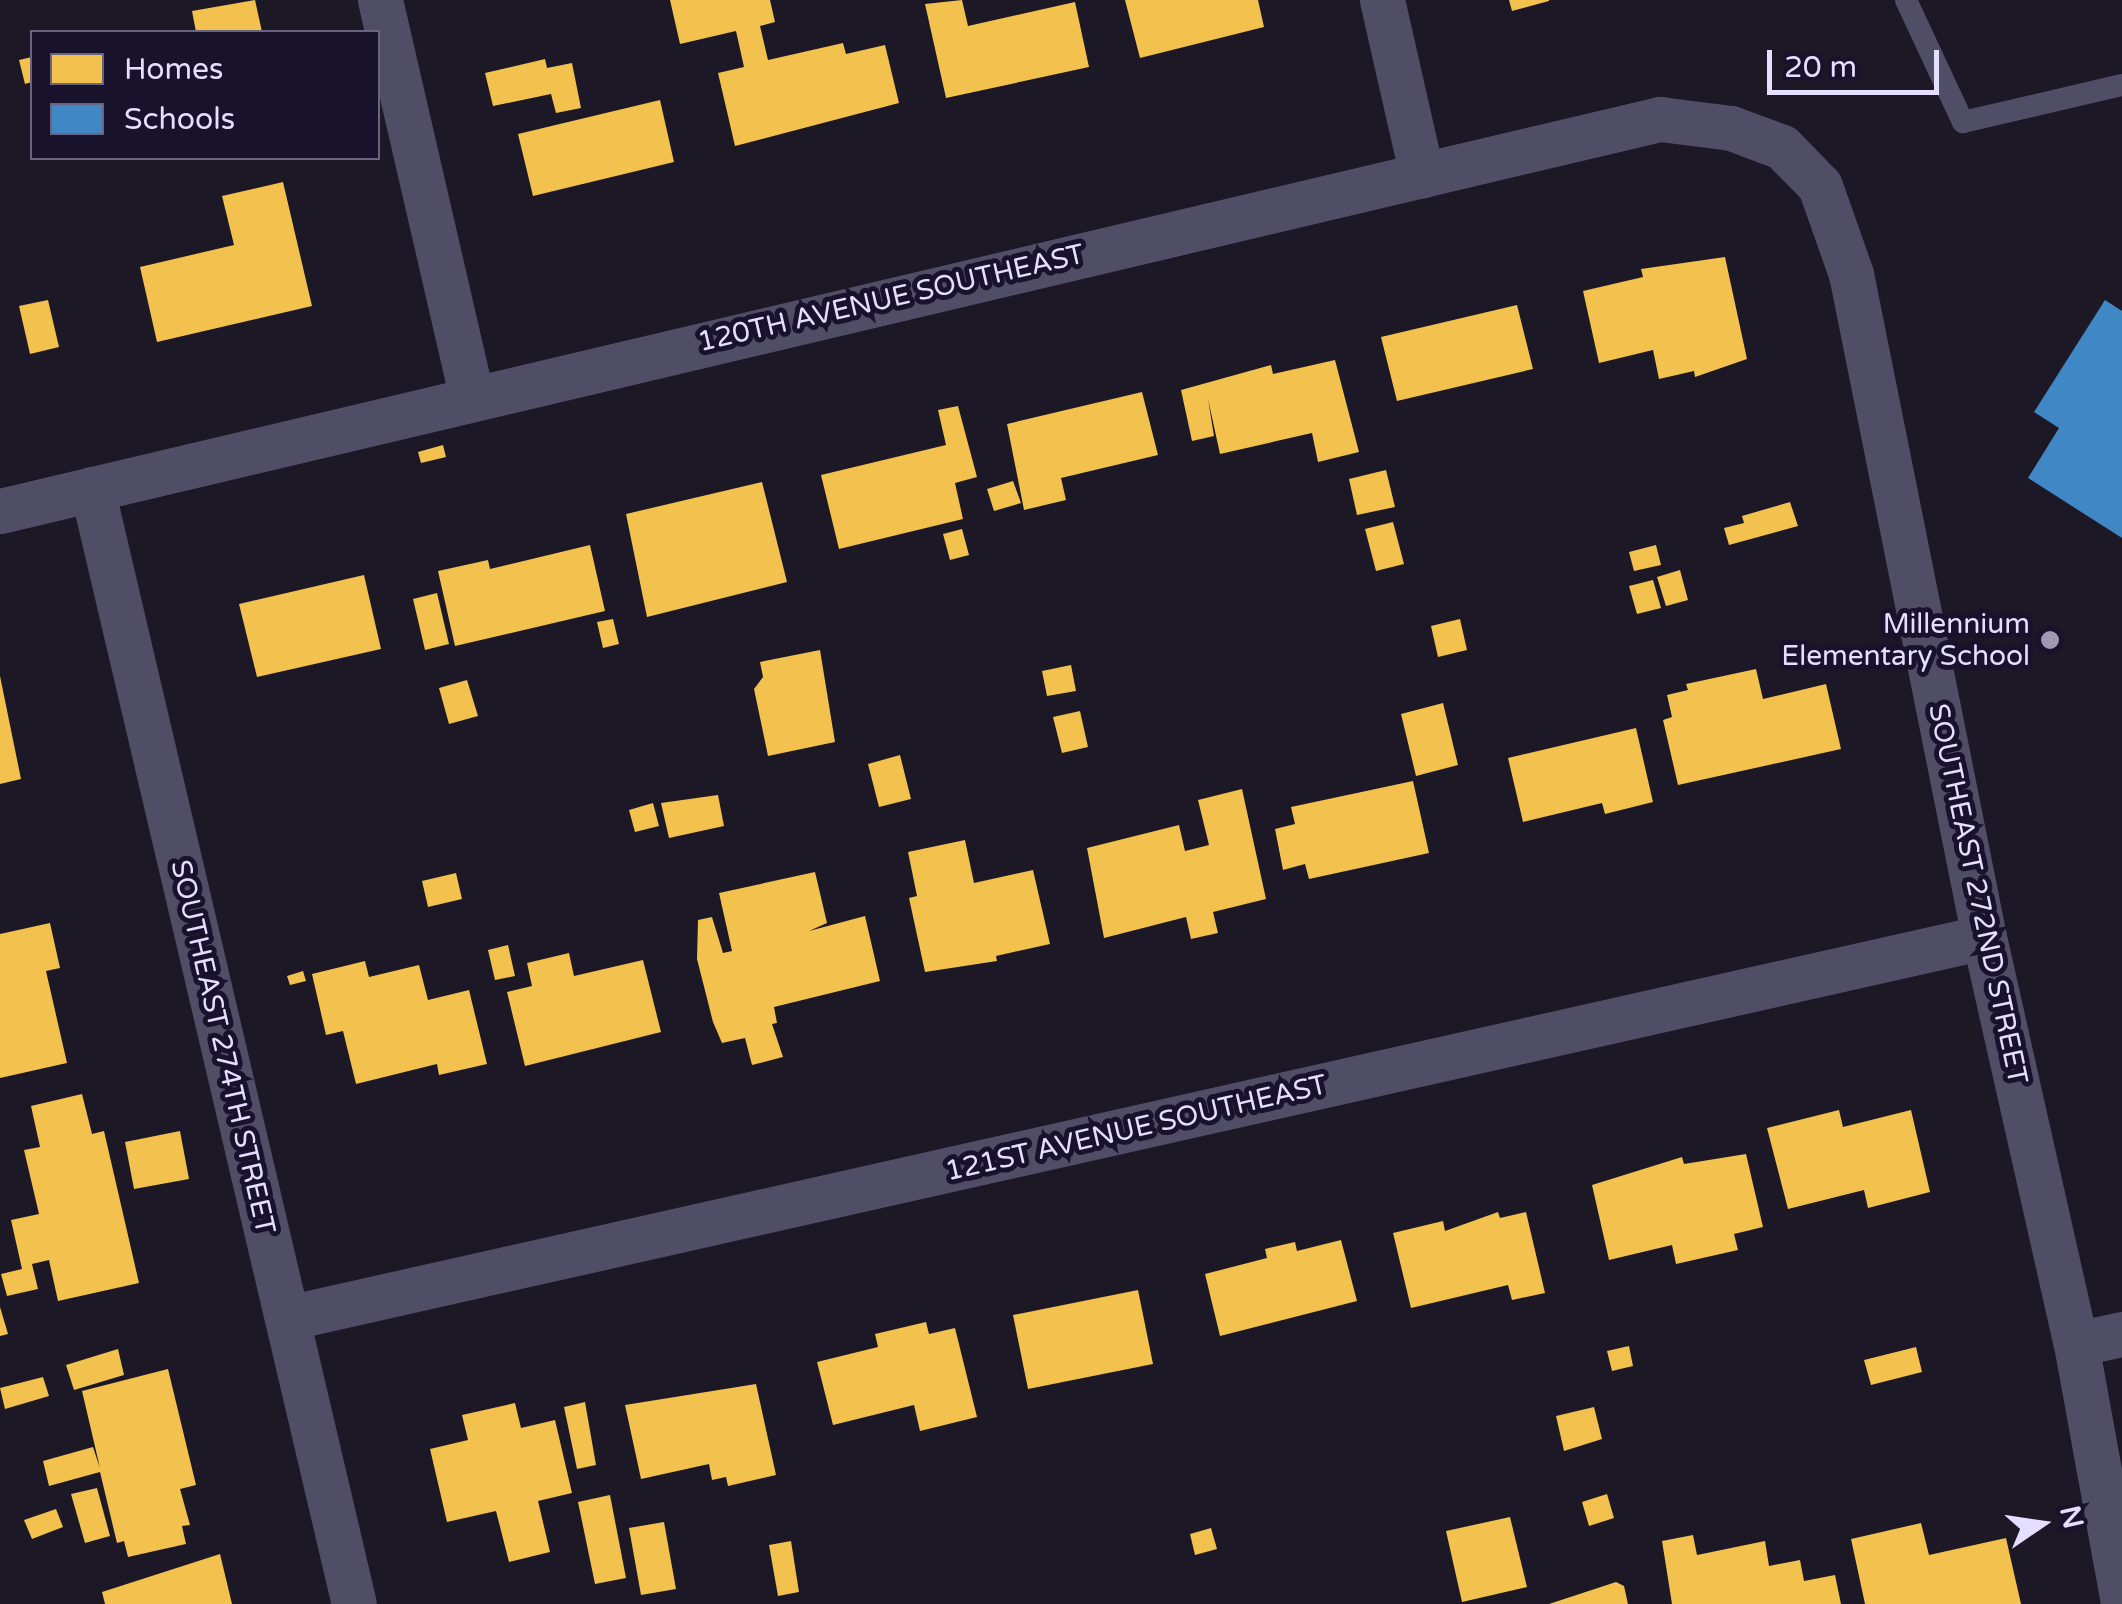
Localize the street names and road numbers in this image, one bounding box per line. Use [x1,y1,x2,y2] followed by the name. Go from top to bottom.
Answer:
[695,237,1087,359] street label: 120TH AVENUE SOUTHEAST
[1921,701,2035,1087] street label: SOUTHEAST 272ND STREET
[164,857,282,1237] street label: SOUTHEAST 274TH STREET
[942,1068,1330,1188] street label: 121ST AVENUE SOUTHEAST

